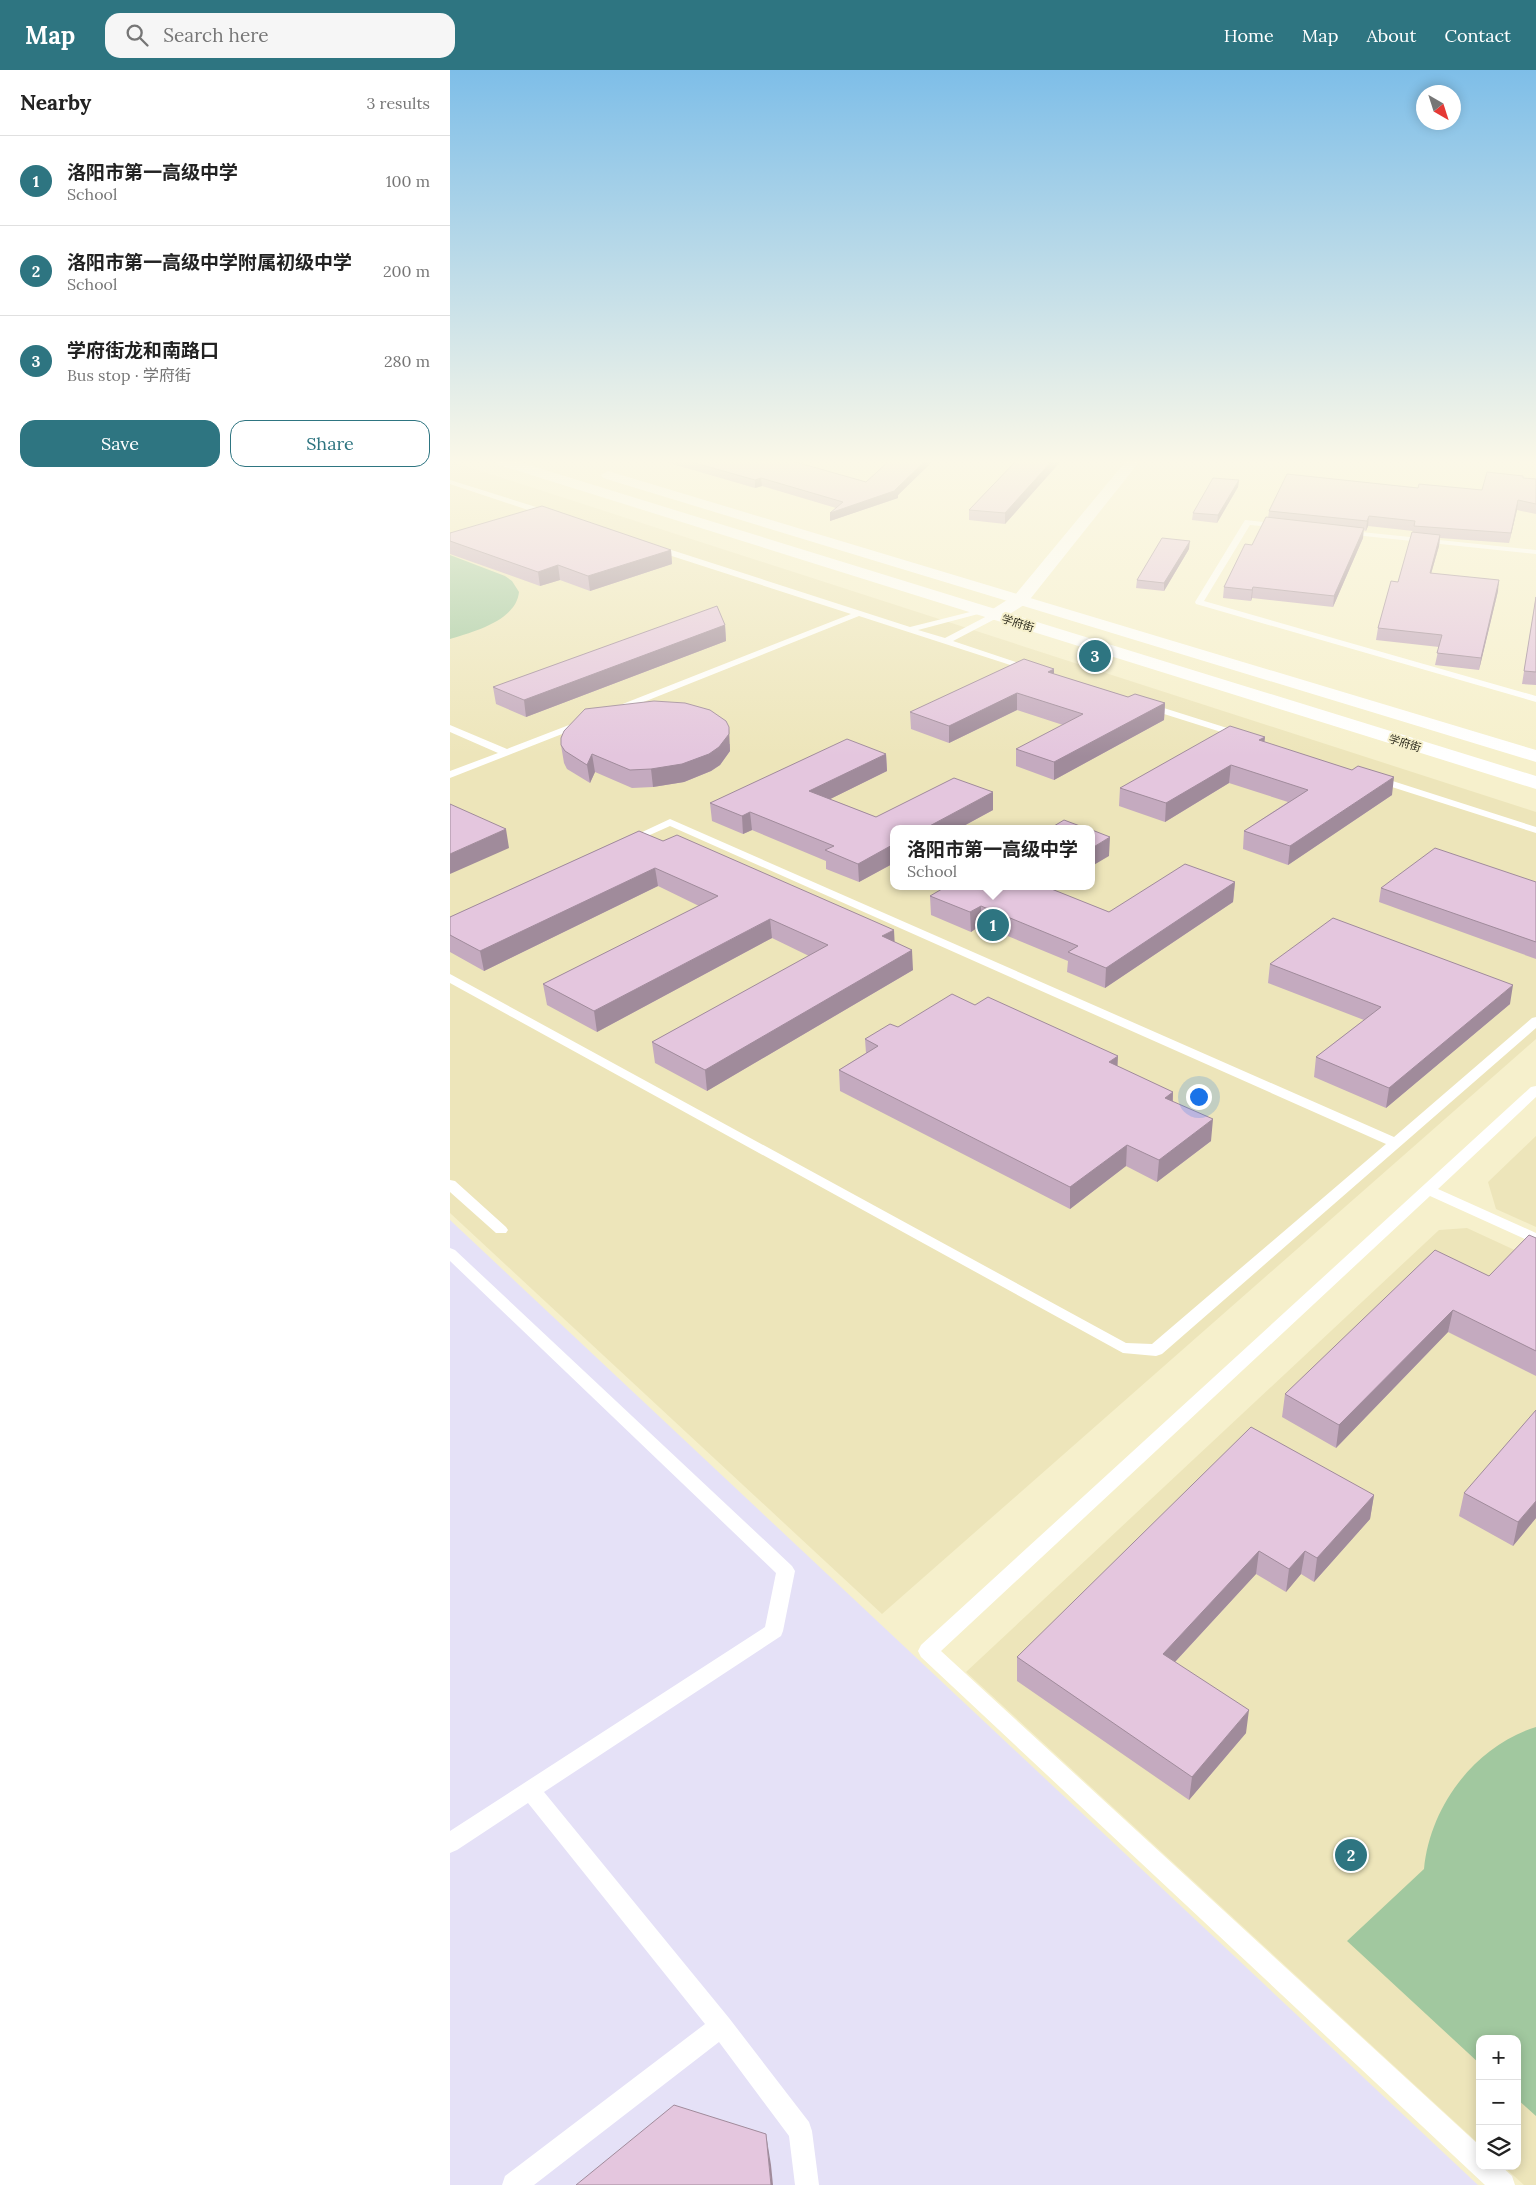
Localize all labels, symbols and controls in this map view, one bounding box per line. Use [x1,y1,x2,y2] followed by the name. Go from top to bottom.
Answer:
[105,13,455,58] search box
[25,20,75,51] text: Map
[123,21,151,49] icon: search
[163,23,269,47] text: Search here
[1224,24,1274,47] text: Home
[1302,24,1338,47] text: Map
[1366,24,1416,47] text: About
[1444,24,1511,47] text: Contact
[1416,85,1461,130] north arrow
[20,89,91,116] text: Nearby
[366,93,430,113] text: 3 results
[67,160,238,184] text: 洛阳市第一高级中学
[33,171,39,191] text: 1
[386,171,430,191] text: 100 m
[67,184,117,204] text: School
[67,250,352,274] text: 洛阳市第一高级中学附属初级中学
[32,261,40,281] text: 2
[383,261,430,281] text: 200 m
[67,274,117,294] text: School
[67,338,219,362] text: 学府街龙和南路口
[32,351,40,371] text: 3
[384,351,430,371] text: 280 m
[67,365,191,385] text: Bus stop · 学府街
[20,420,220,467] button: Save
[230,420,430,467] button: Share
[1000,611,1036,635] street label: 学府街
[1079,637,1111,675] pin: 3
[1387,731,1423,755] street label: 学府街
[890,825,1095,890] popup
[907,837,1078,861] text: 洛阳市第一高级中学
[907,861,957,881] text: School
[977,906,1009,944] pin: 1
[1186,1084,1212,1110] your location
[1335,1836,1367,1874] pin: 2
[1476,2035,1521,2170] map controls
[1476,2035,1521,2080] button: +
[1476,2080,1521,2125] button: −
[1476,2125,1521,2170] button: layers

